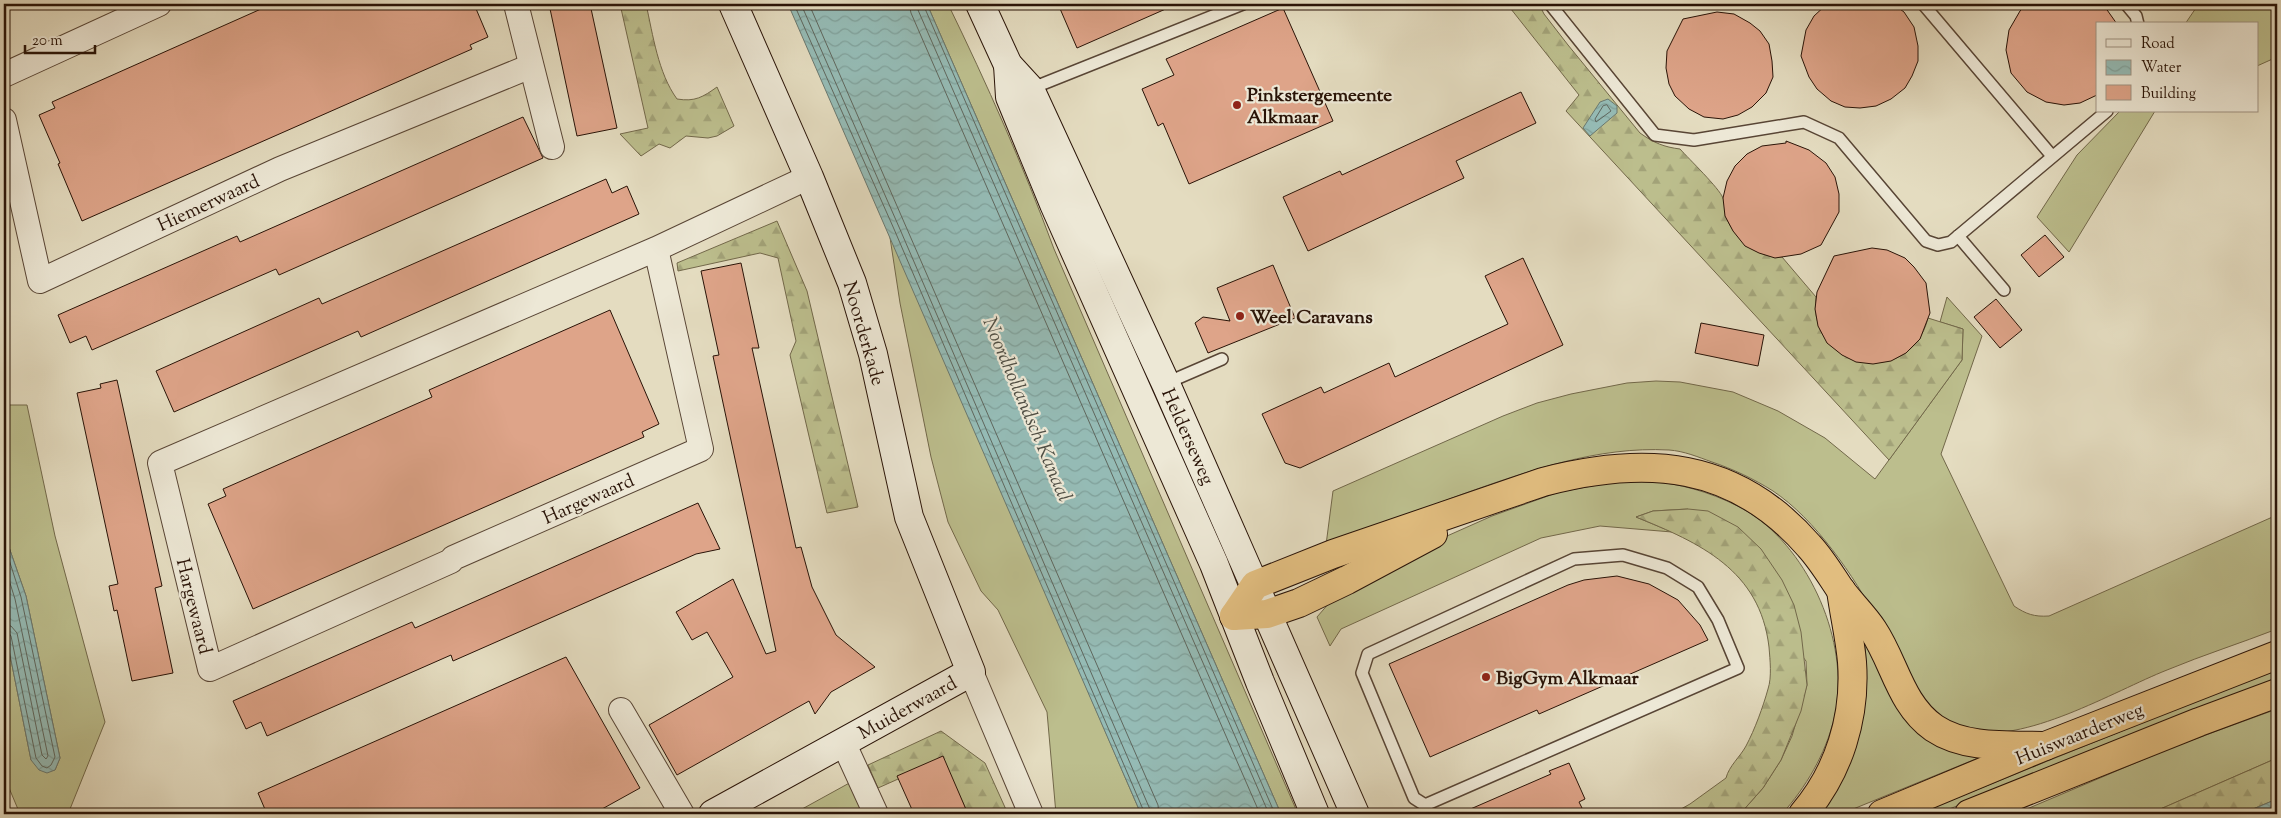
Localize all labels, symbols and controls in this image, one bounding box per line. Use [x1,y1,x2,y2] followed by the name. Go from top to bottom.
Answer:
[25,22,95,54] scale bar
[2096,22,2258,112] legend
[32,31,63,52] text: 20 m
[2141,34,2175,55] text: Road
[2141,58,2182,79] text: Water
[1247,83,1392,132] place label: Pinkstergemeente Alkmaar
[2141,84,2196,105] text: Building
[1231,99,1243,111] marker: Pinkstergemeente Alkmaar
[153,169,265,240] street label: Hiemerwaard
[835,278,890,389] street label: Noorderkade
[1250,305,1373,332] place label: Weel Caravans
[1234,310,1246,322] marker: Weel Caravans
[974,313,1078,507] water label: Noordhollandsch Kanaal
[1153,384,1220,490] street label: Helderseweg
[539,468,639,532] street label: Hargewaard
[168,556,218,658] street label: Hargewaard
[1496,666,1640,693] place label: BigGym Alkmaar
[854,671,963,747] street label: Muiderwaard
[1480,671,1492,683] marker: BigGym Alkmaar
[2012,697,2148,773] street label: Huiswaarderweg

